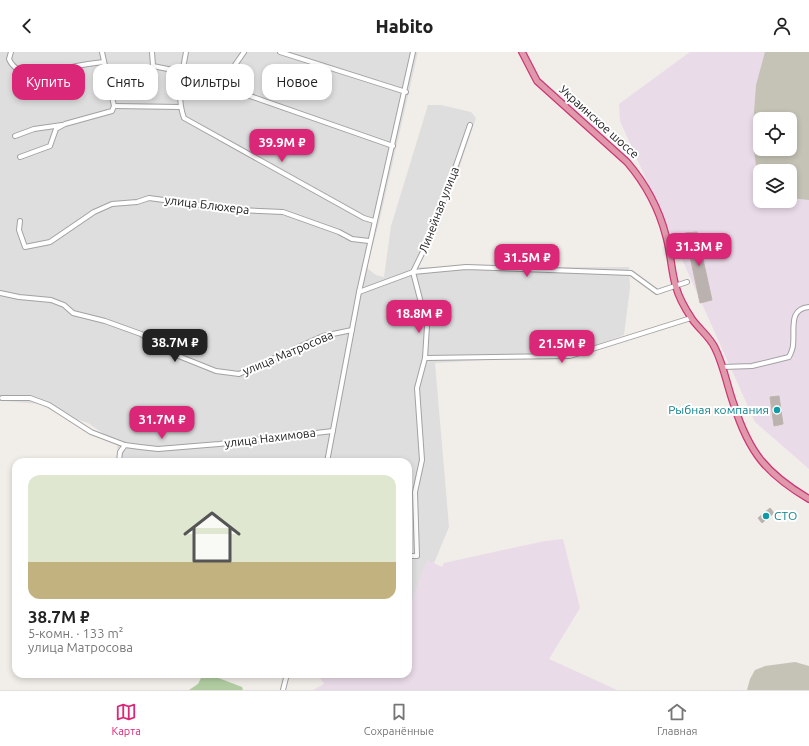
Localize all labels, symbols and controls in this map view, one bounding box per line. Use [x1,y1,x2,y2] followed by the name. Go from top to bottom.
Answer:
[16,15,38,37] icon: back
[771,15,793,37] icon: person
[376,16,433,36] text: Habito
[12,64,85,100] chip: Купить
[93,64,158,100] chip: Снять
[166,64,254,100] chip: Фильтры
[262,64,332,100] chip: Новое
[557,82,642,161] street label: Украинское шоссе
[753,112,797,208] map controls
[753,112,797,156] button: locate
[245,129,319,163] pin: 39.9M ₽
[258,135,306,149] text: 39.9M ₽
[753,164,797,208] button: layers
[416,165,461,255] street label: Линейная улица
[164,193,250,216] street label: улица Блюхера
[662,233,736,267] pin: 31.3M ₽
[675,239,723,253] text: 31.3M ₽
[490,244,564,278] pin: 31.5M ₽
[503,250,551,264] text: 31.5M ₽
[382,300,456,334] pin: 18.8M ₽
[395,306,443,320] text: 18.8M ₽
[241,328,335,377] street label: улица Матросова
[138,329,212,363] pin: 38.7M ₽
[525,330,599,364] pin: 21.5M ₽
[151,335,199,349] text: 38.7M ₽
[538,336,586,350] text: 21.5M ₽
[668,403,769,416] place label: Рыбная компания
[772,405,782,415] marker: Рыбная компания
[125,406,199,440] pin: 31.7M ₽
[138,412,186,426] text: 31.7M ₽
[224,425,316,450] street label: улица Нахимова
[176,501,248,573] icon: home
[774,509,797,522] place label: СТО
[761,511,771,521] marker: СТО
[28,607,90,626] text: 38.7M ₽
[28,626,123,640] text: 5-комн. · 133 m²
[28,640,133,654] text: улица Матросова
[111,701,141,737] tab: Карта
[364,701,434,737] tab: Сохранённые
[657,701,698,737] tab: Главная

